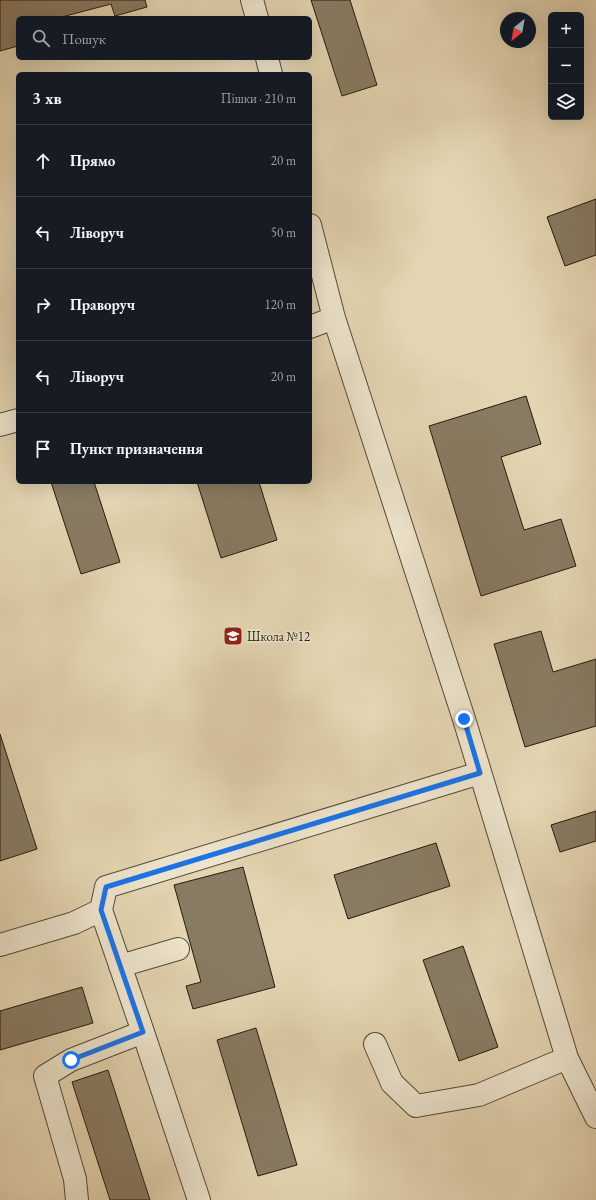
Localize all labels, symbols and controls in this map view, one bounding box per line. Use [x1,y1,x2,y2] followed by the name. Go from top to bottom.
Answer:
[500,12,536,48] north arrow
[548,12,584,120] map controls
[548,12,584,48] button: +
[16,16,312,60] search box
[30,27,52,49] icon: search
[62,29,106,48] text: Пошук
[548,48,584,84] button: −
[548,84,584,120] button: layers
[32,87,62,109] text: 3 хв
[221,90,296,107] text: Пішки · 210 m
[32,150,54,172] icon: ahead
[70,151,115,170] text: Прямо
[271,152,296,169] text: 20 m
[32,222,54,244] icon: left
[70,223,124,242] text: Ліворуч
[271,224,296,241] text: 50 m
[32,294,54,316] icon: right
[70,295,135,314] text: Праворуч
[265,296,296,313] text: 120 m
[32,366,54,388] icon: left
[70,367,124,386] text: Ліворуч
[271,368,296,385] text: 20 m
[32,438,54,460] icon: arrive
[70,439,203,458] text: Пункт призначення
[222,625,244,647] school or university icon: Школа №12
[247,628,311,645] place label: Школа №12
[455,710,473,728] route end
[62,1051,80,1069] route start

